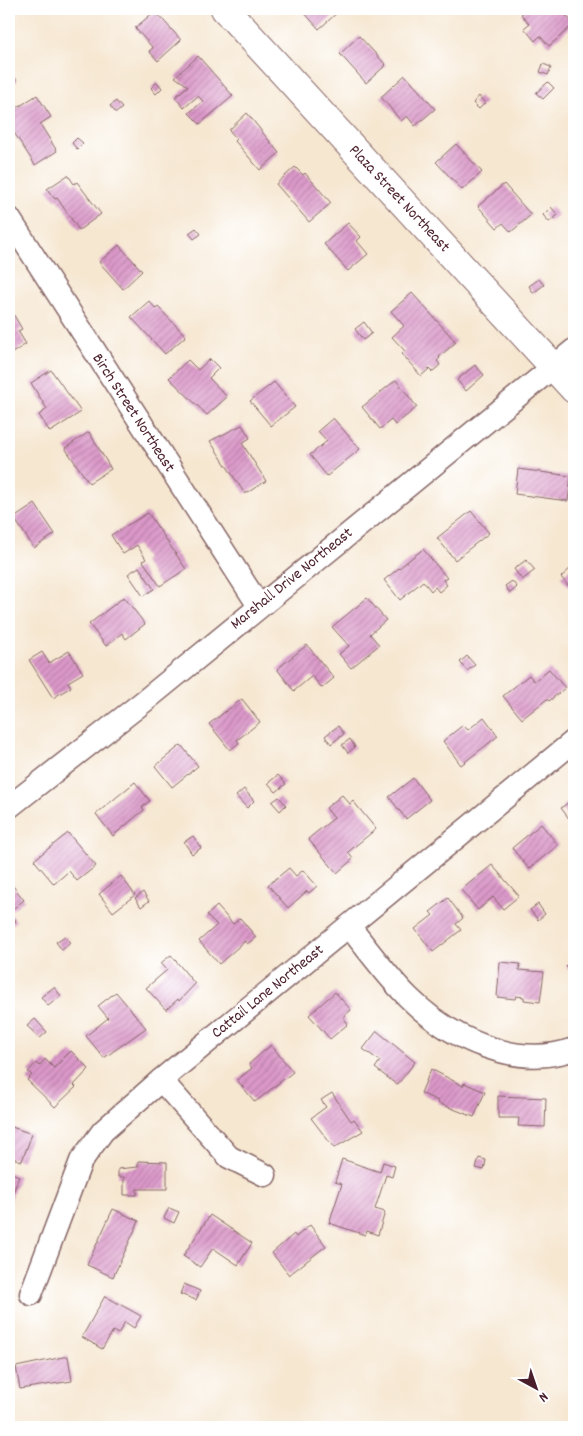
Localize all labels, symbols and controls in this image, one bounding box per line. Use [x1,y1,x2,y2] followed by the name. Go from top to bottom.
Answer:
[343,140,455,258] street label: Plaza Street Northeast
[86,349,180,477] street label: Birch Street Northeast
[226,522,358,636] street label: Marshall Drive Northeast
[207,939,329,1045] street label: Cattail Lane Northeast
[510,1364,560,1414] north arrow
[534,1387,552,1406] text: N

